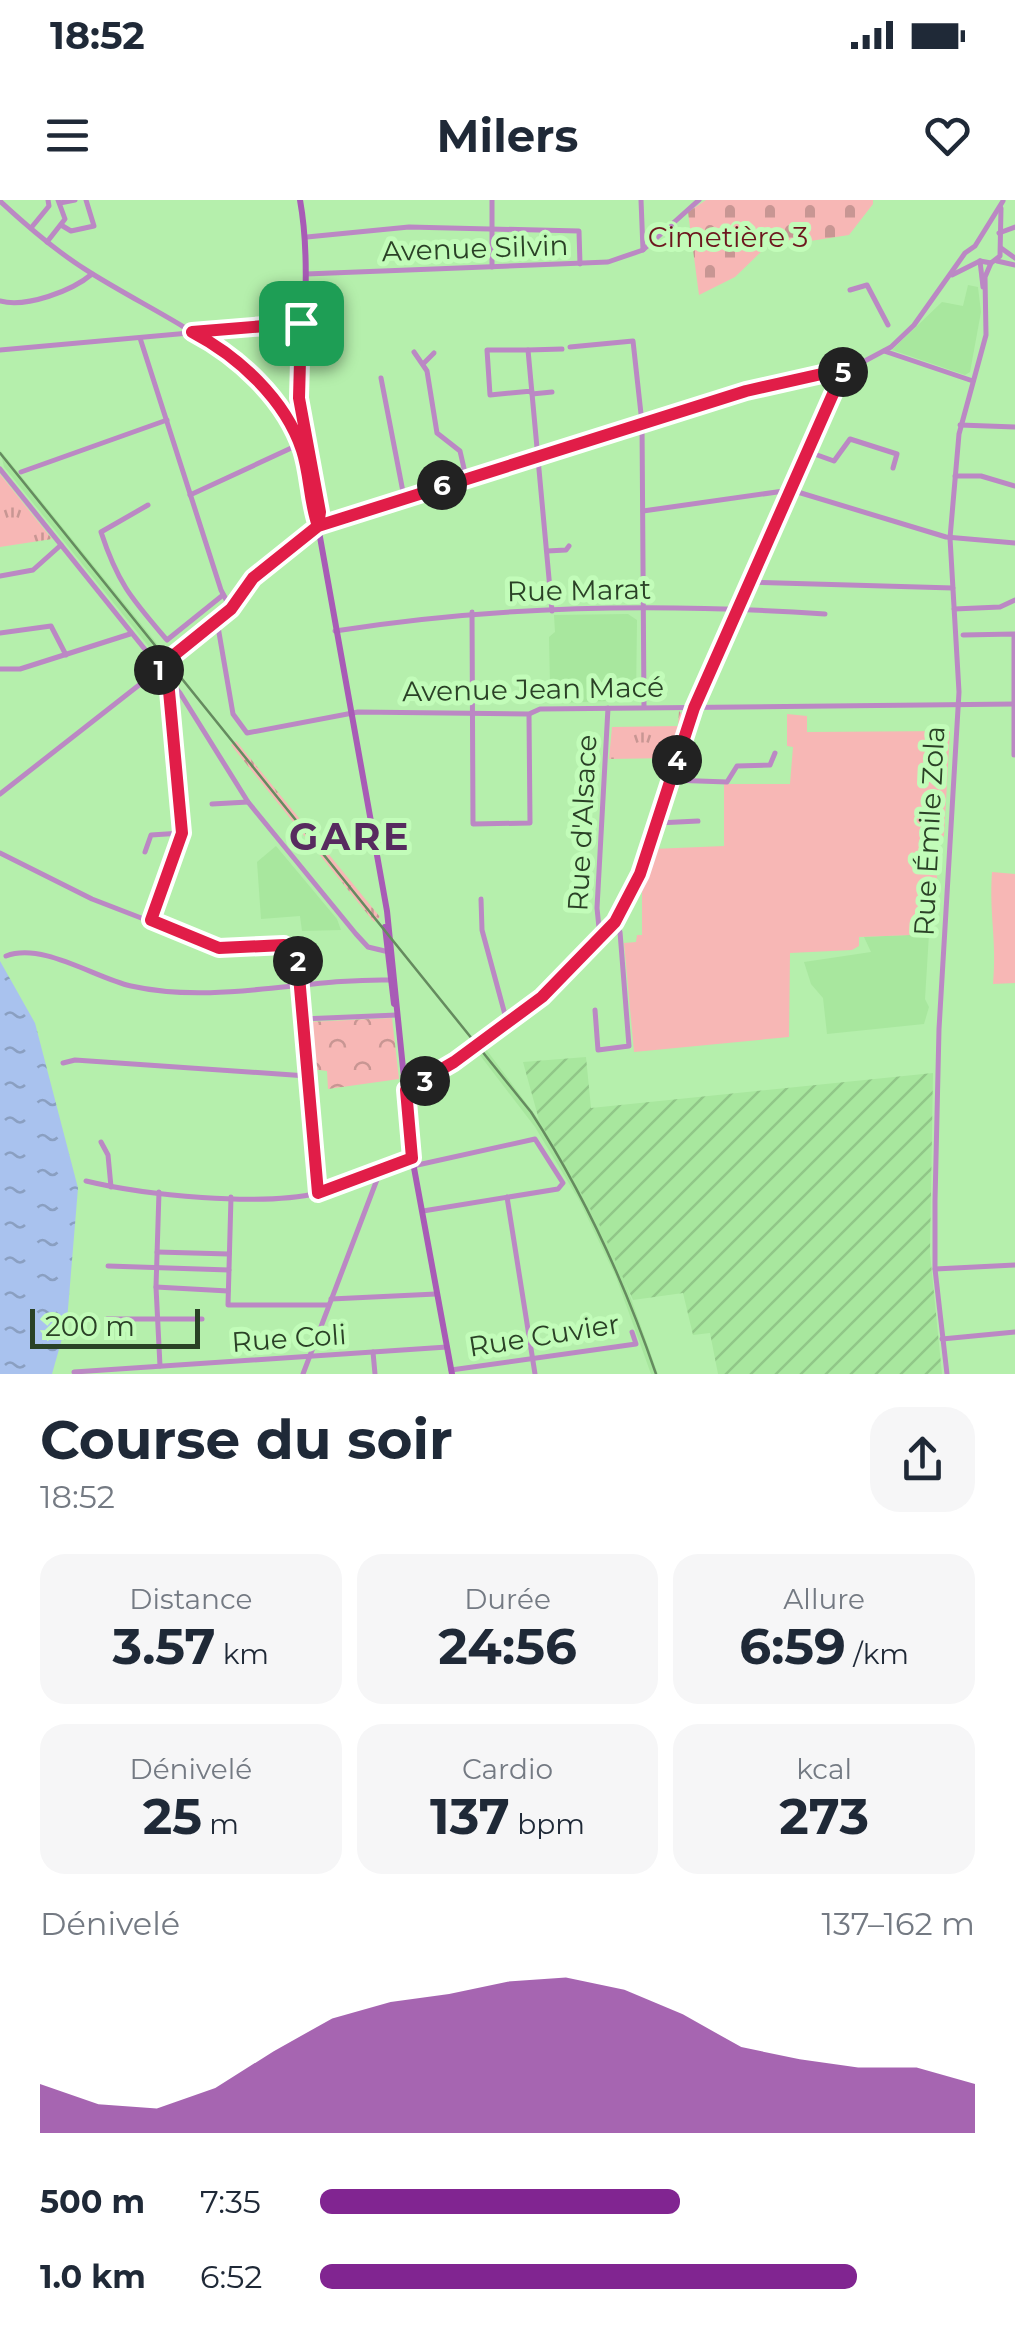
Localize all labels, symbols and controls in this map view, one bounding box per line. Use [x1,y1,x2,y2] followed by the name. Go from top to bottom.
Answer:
[50,12,145,59] text: 18:52
[40,108,95,163] icon: menu
[437,108,578,163] text: Milers
[920,108,975,163] icon: heart
[648,220,808,254] park label: Cimetière 3
[381,228,569,268] street label: Avenue Silvin
[259,281,344,366] pin
[274,296,329,351] icon: arrive
[818,347,868,397] pin: 5
[835,355,851,389] text: 5
[417,460,467,510] pin: 6
[433,468,451,502] text: 6
[506,572,652,608] street label: Rue Marat
[134,645,184,695] pin: 1
[154,653,164,687] text: 1
[402,670,664,708] street label: Avenue Jean Macé
[907,725,951,937] street label: Rue Émile Zola
[560,734,604,912] street label: Rue d'Alsace
[652,735,702,785] pin: 4
[667,743,687,777] text: 4
[289,813,411,860] district label: GARE
[273,936,323,986] pin: 2
[290,944,306,978] text: 2
[400,1056,450,1106] pin: 3
[417,1064,433,1098] text: 3
[30,1304,200,1348] scale bar
[466,1306,622,1364] street label: Rue Cuvier
[45,1309,135,1343] text: 200 m
[230,1317,348,1359] street label: Rue Coli
[40,1406,453,1473] text: Course du soir
[870,1407,975,1512] button: share
[40,1477,115,1516] text: 18:52
[129,1582,252,1616] text: Distance
[464,1582,551,1616] text: Durée
[783,1582,865,1616] text: Allure
[113,1616,215,1677] text: 3.57
[438,1616,577,1677] text: 24:56
[739,1616,846,1677] text: 6:59
[215,1637,269,1671] text: km
[846,1637,909,1671] text: /km
[130,1752,252,1786] text: Dénivelé
[462,1752,553,1786] text: Cardio
[796,1752,852,1786] text: kcal
[143,1786,202,1847] text: 25
[430,1786,510,1847] text: 137
[779,1786,869,1847] text: 273
[202,1807,239,1841] text: m
[510,1807,585,1841] text: bpm
[40,1904,180,1943] text: Dénivelé
[822,1904,975,1943] text: 137–162 m
[40,2182,145,2221] text: 500 m
[200,2182,261,2221] text: 7:35
[40,2257,146,2296] text: 1.0 km
[200,2257,262,2296] text: 6:52

